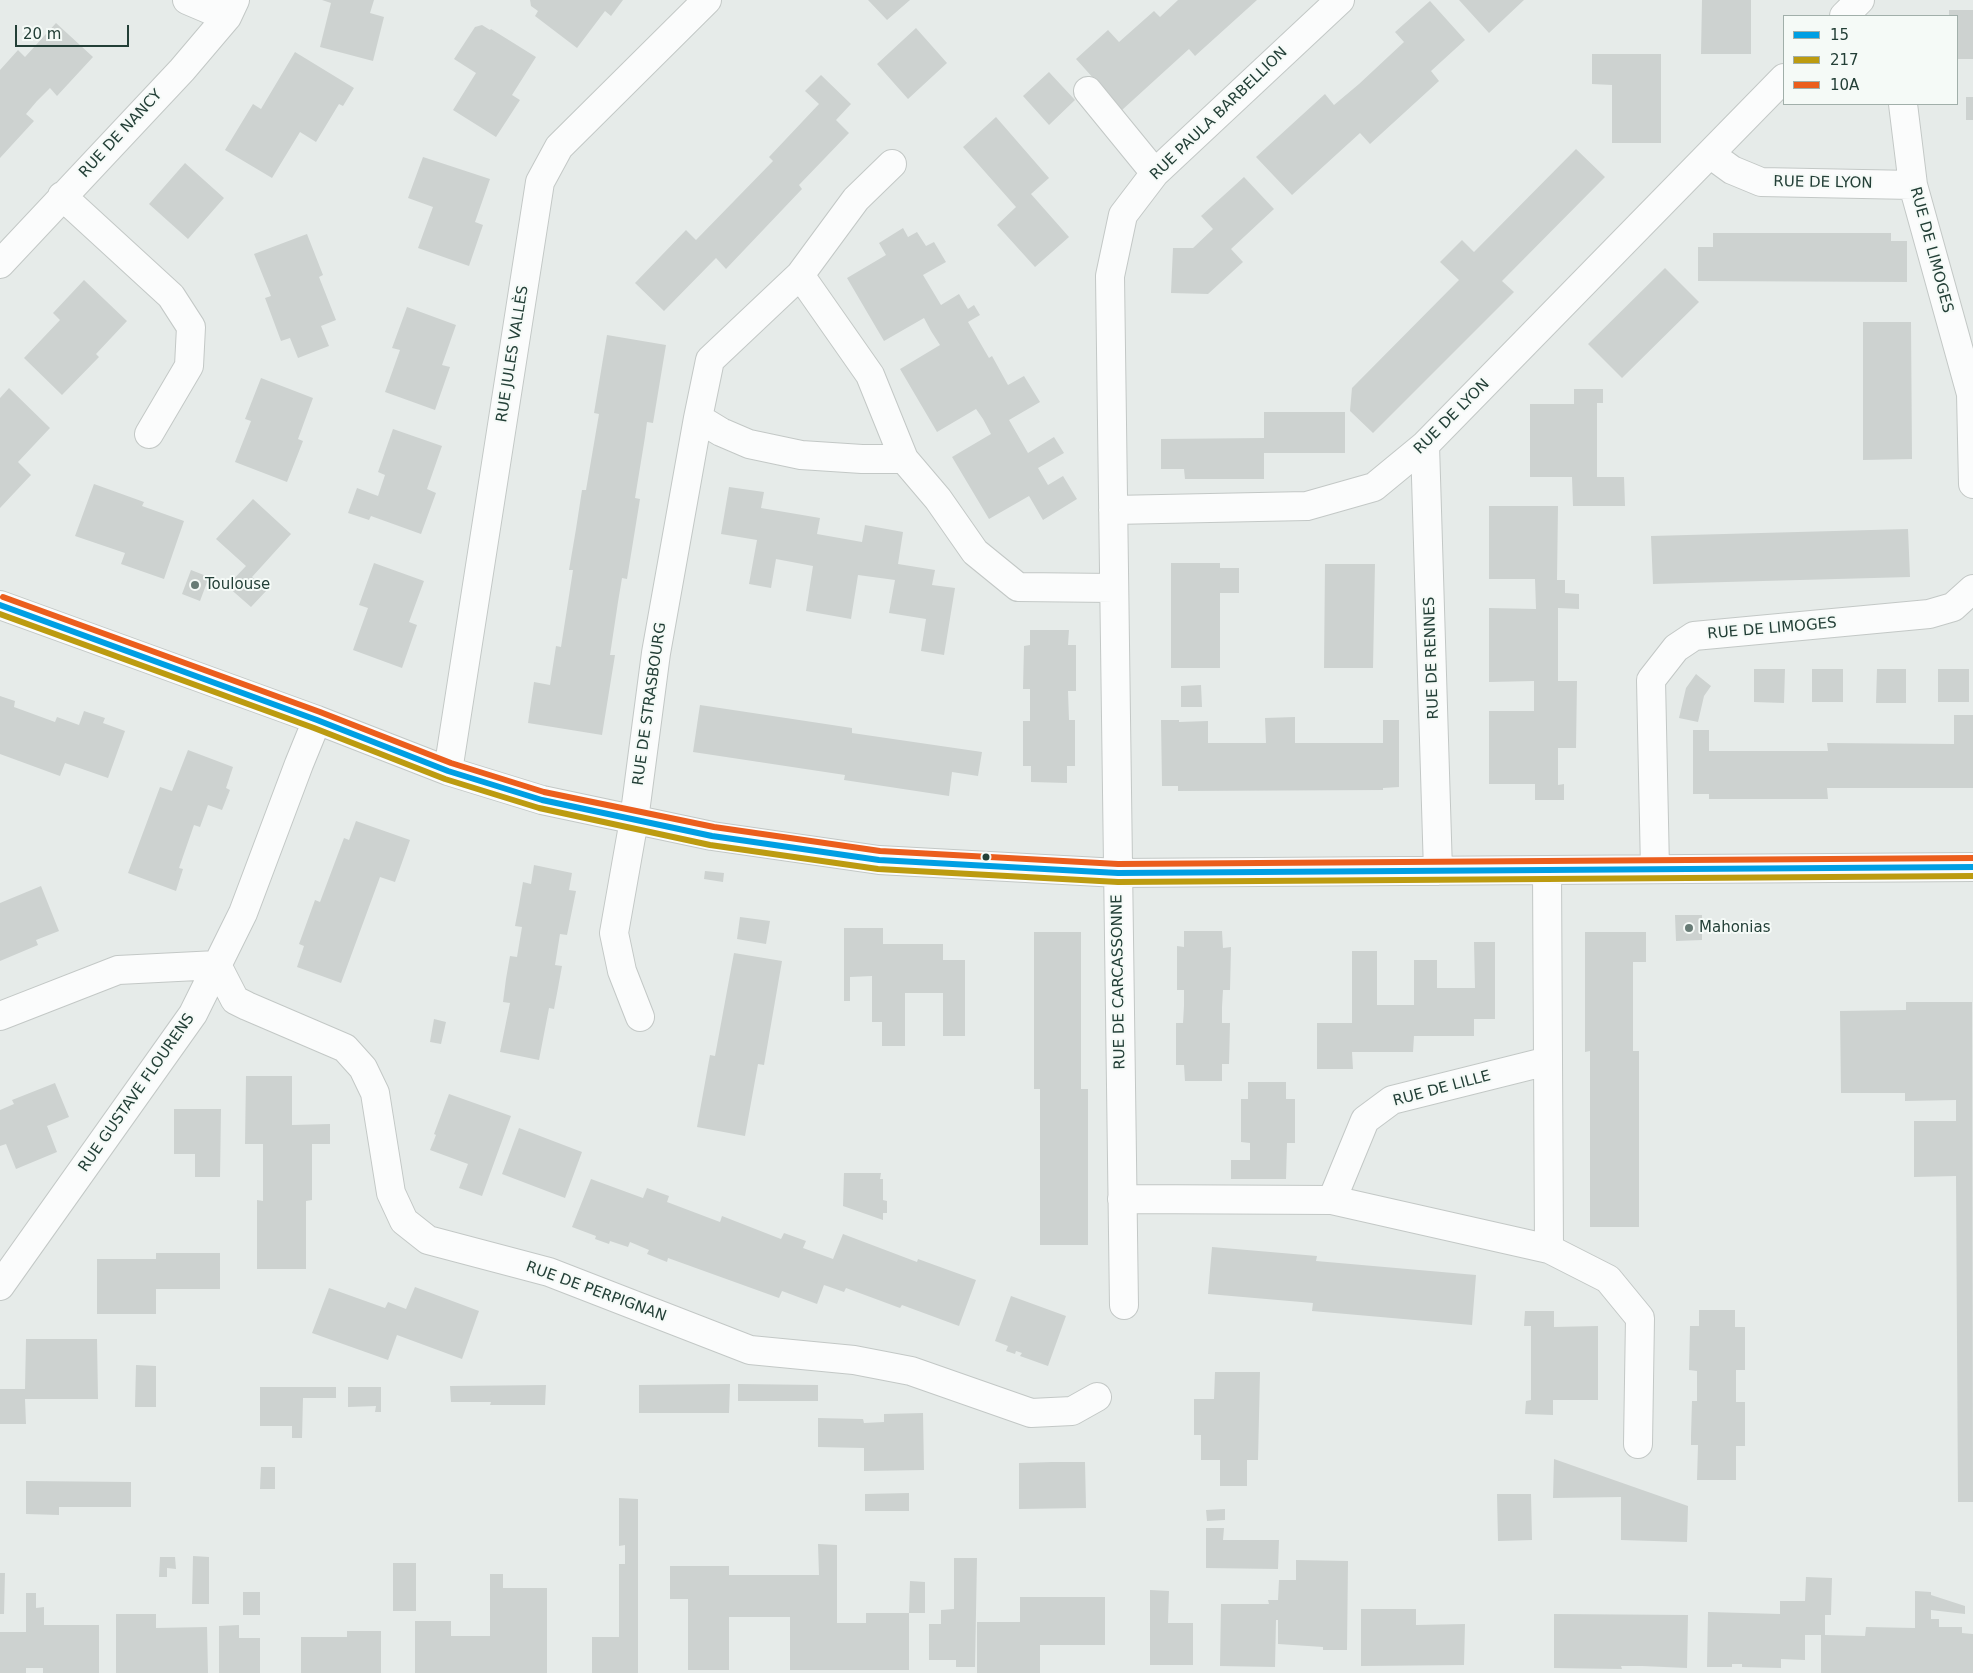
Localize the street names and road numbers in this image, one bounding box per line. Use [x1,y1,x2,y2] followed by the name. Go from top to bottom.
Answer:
[1147,44,1291,184] street label: RUE PAULA BARBELLION
[76,86,166,182] street label: RUE DE NANCY
[1773,173,1873,193] street label: RUE DE LYON
[1906,185,1956,315] street label: RUE DE LIMOGES
[493,284,533,424] street label: RUE JULES VALLÈS
[1411,376,1493,458] street label: RUE DE LYON
[1421,596,1443,720] street label: RUE DE RENNES
[1707,614,1837,644] street label: RUE DE LIMOGES
[630,621,670,787] street label: RUE DE STRASBOURG
[1108,894,1130,1070] street label: RUE DE CARCASSONNE
[75,1010,199,1176] street label: RUE GUSTAVE FLOURENS
[1391,1067,1493,1111] street label: RUE DE LILLE
[523,1258,669,1326] street label: RUE DE PERPIGNAN

